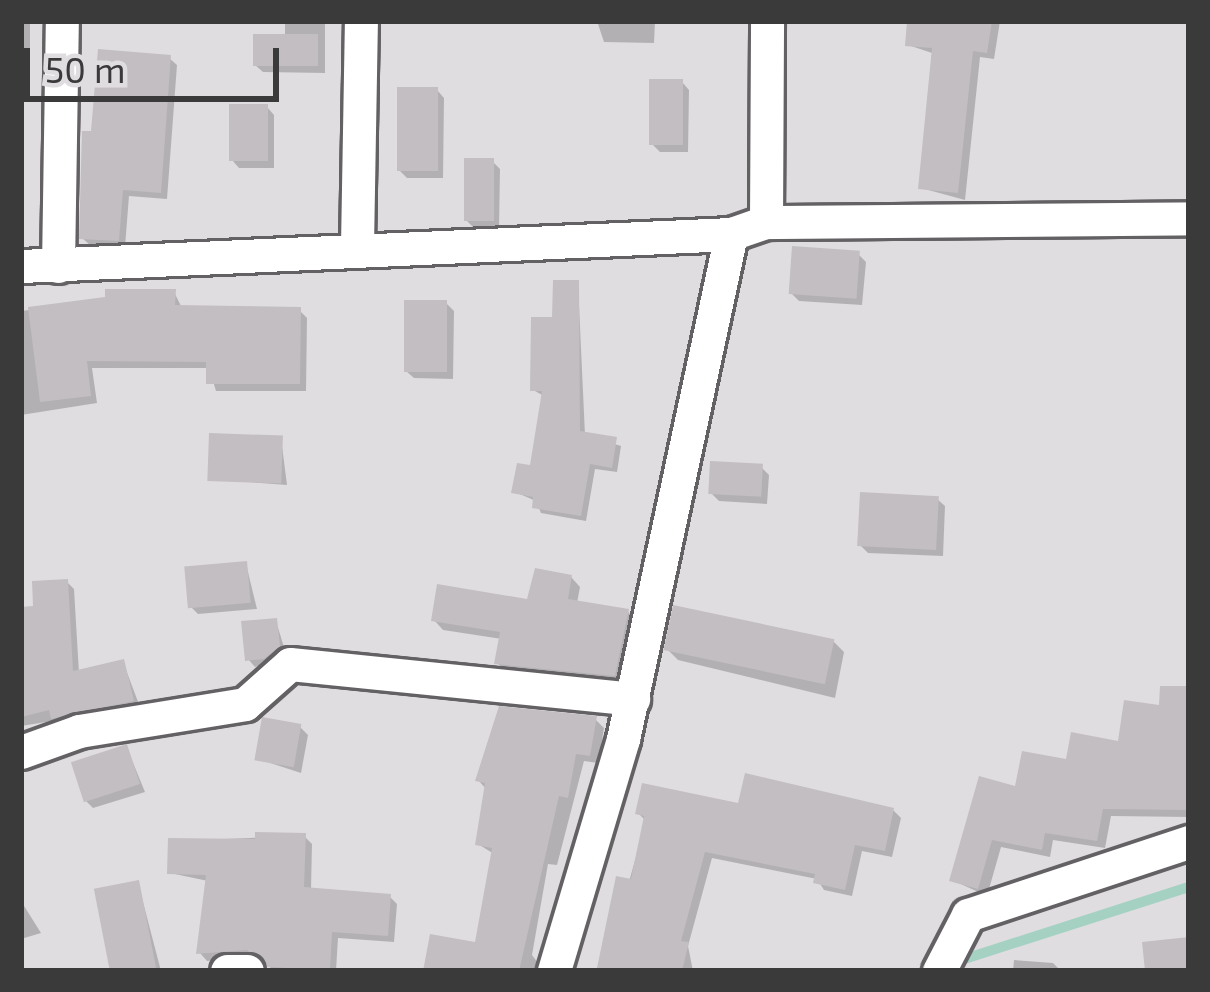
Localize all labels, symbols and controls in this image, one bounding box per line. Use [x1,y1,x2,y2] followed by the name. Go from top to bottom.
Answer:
[30,24,285,98] scale bar
[45,47,126,90] text: 50 m

